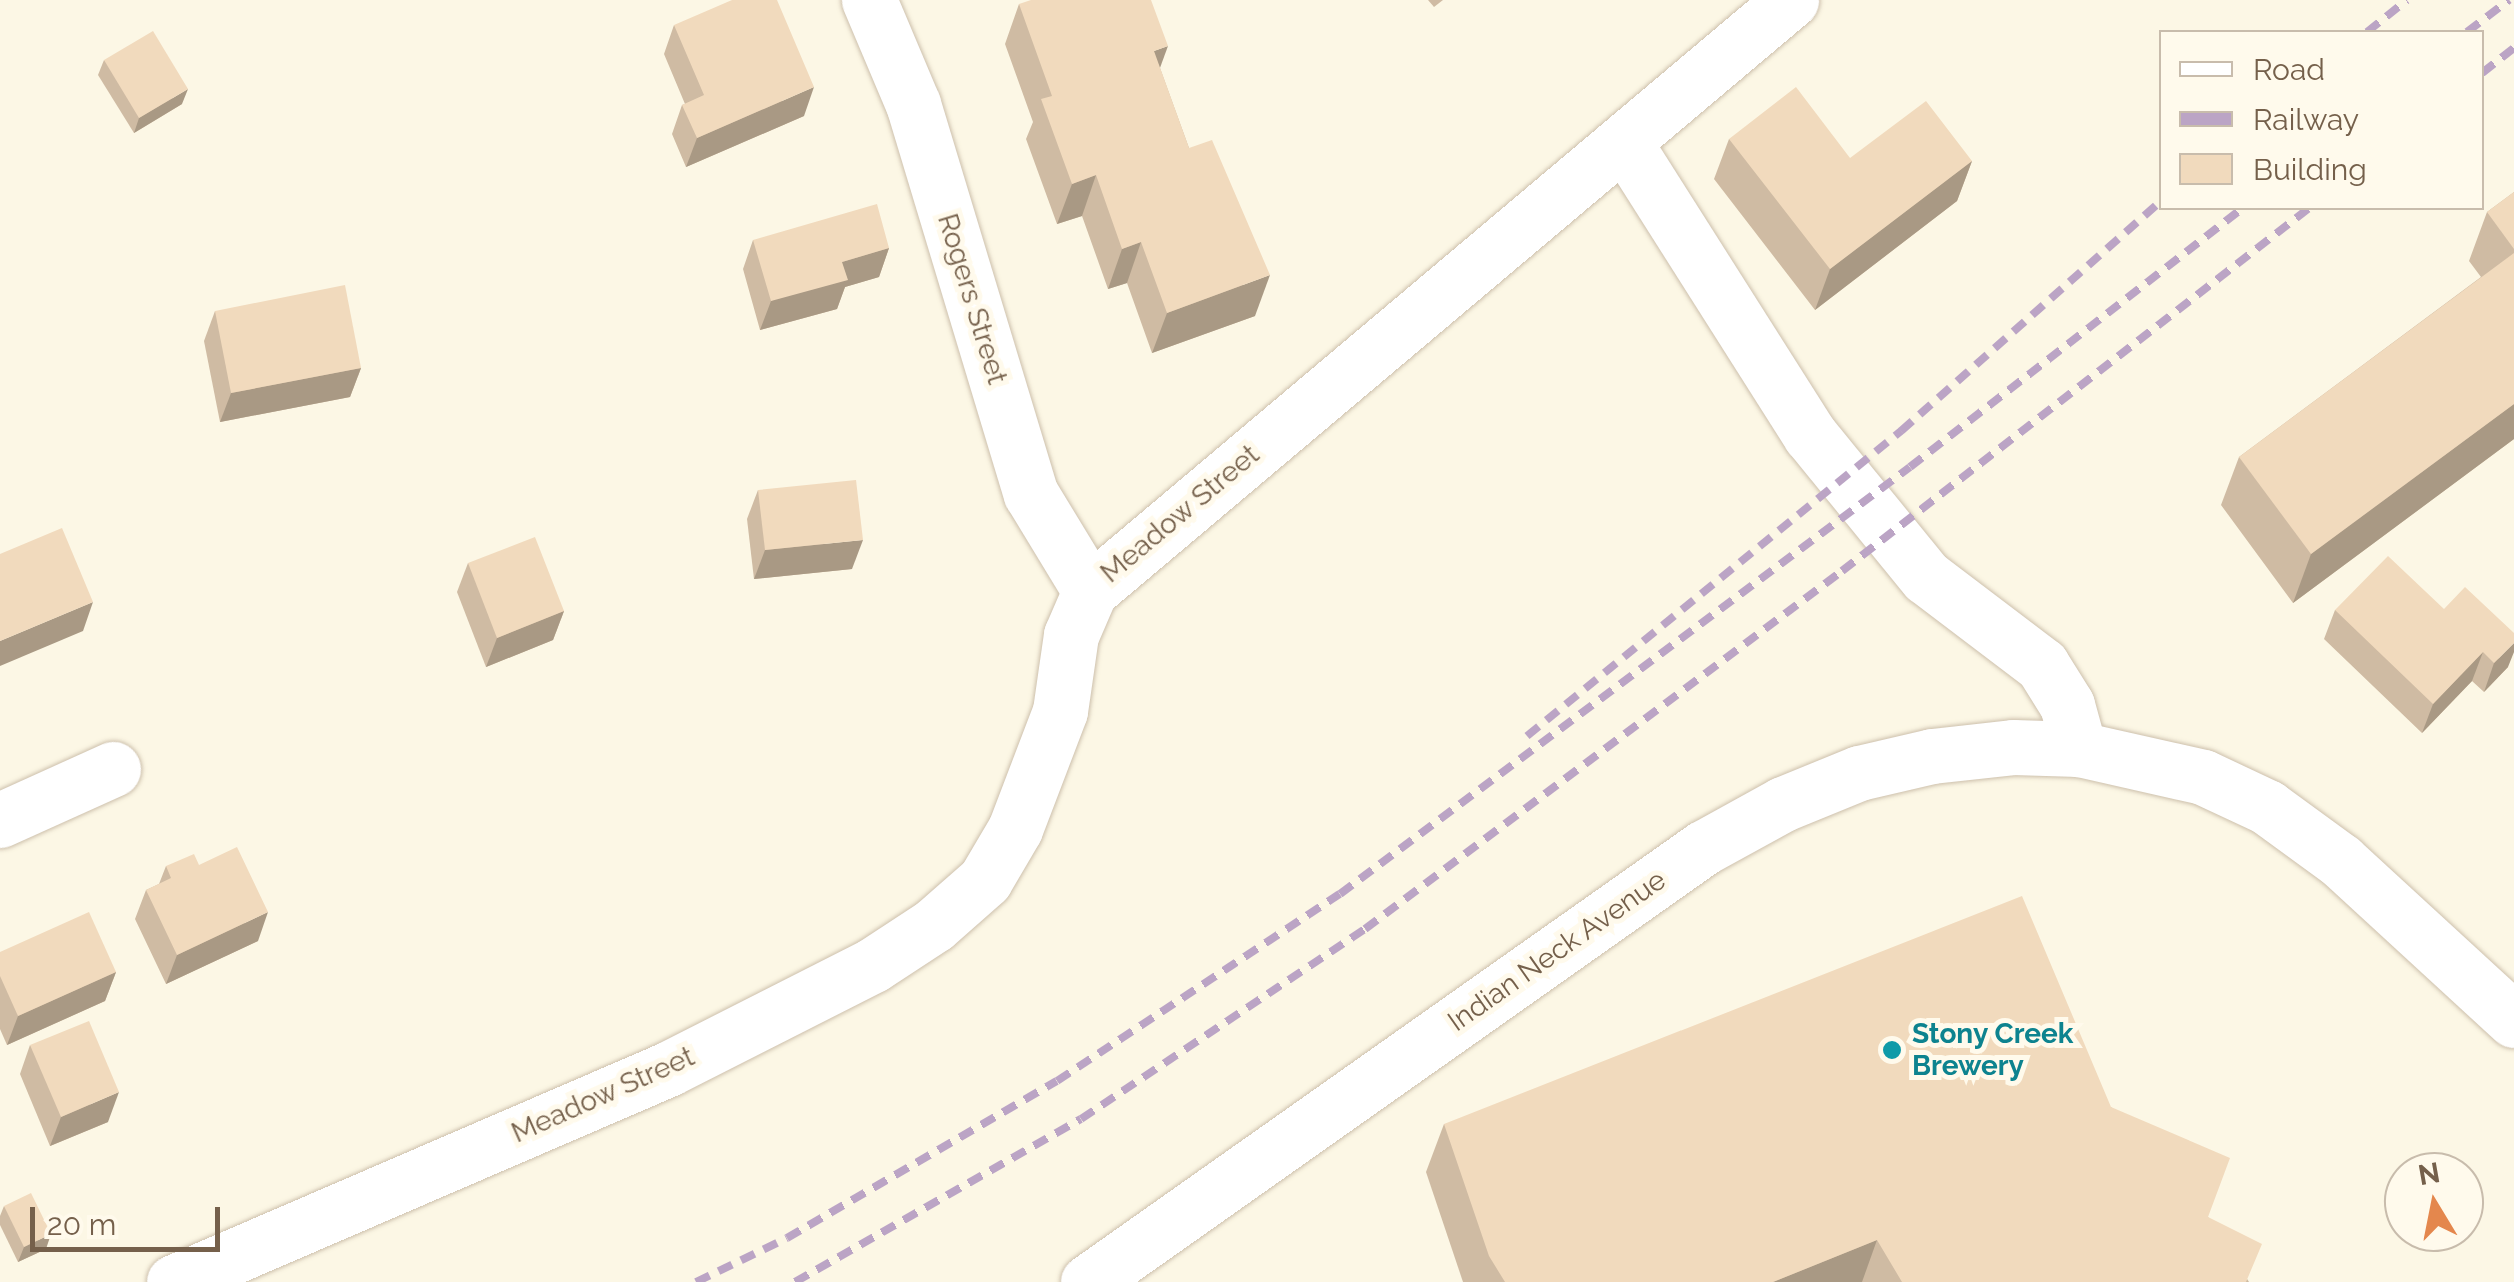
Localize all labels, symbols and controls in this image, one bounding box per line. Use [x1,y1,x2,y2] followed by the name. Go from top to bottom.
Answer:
[2159,30,2484,210] legend
[2253,52,2325,87] text: Road
[2253,102,2359,137] text: Railway
[2253,152,2367,187] text: Building
[930,210,1014,388] street label: Rogers Street
[1094,438,1266,590] street label: Meadow Street
[1441,863,1673,1039] street label: Indian Neck Avenue
[1912,1017,2074,1083] place label: Stony Creek Brewery
[1881,1039,1903,1061] marker: Stony Creek Brewery
[506,1040,700,1150] street label: Meadow Street
[2384,1152,2484,1252] north arrow
[2416,1156,2442,1192] text: N
[35,1187,225,1249] scale bar
[47,1207,116,1242] text: 20 m

